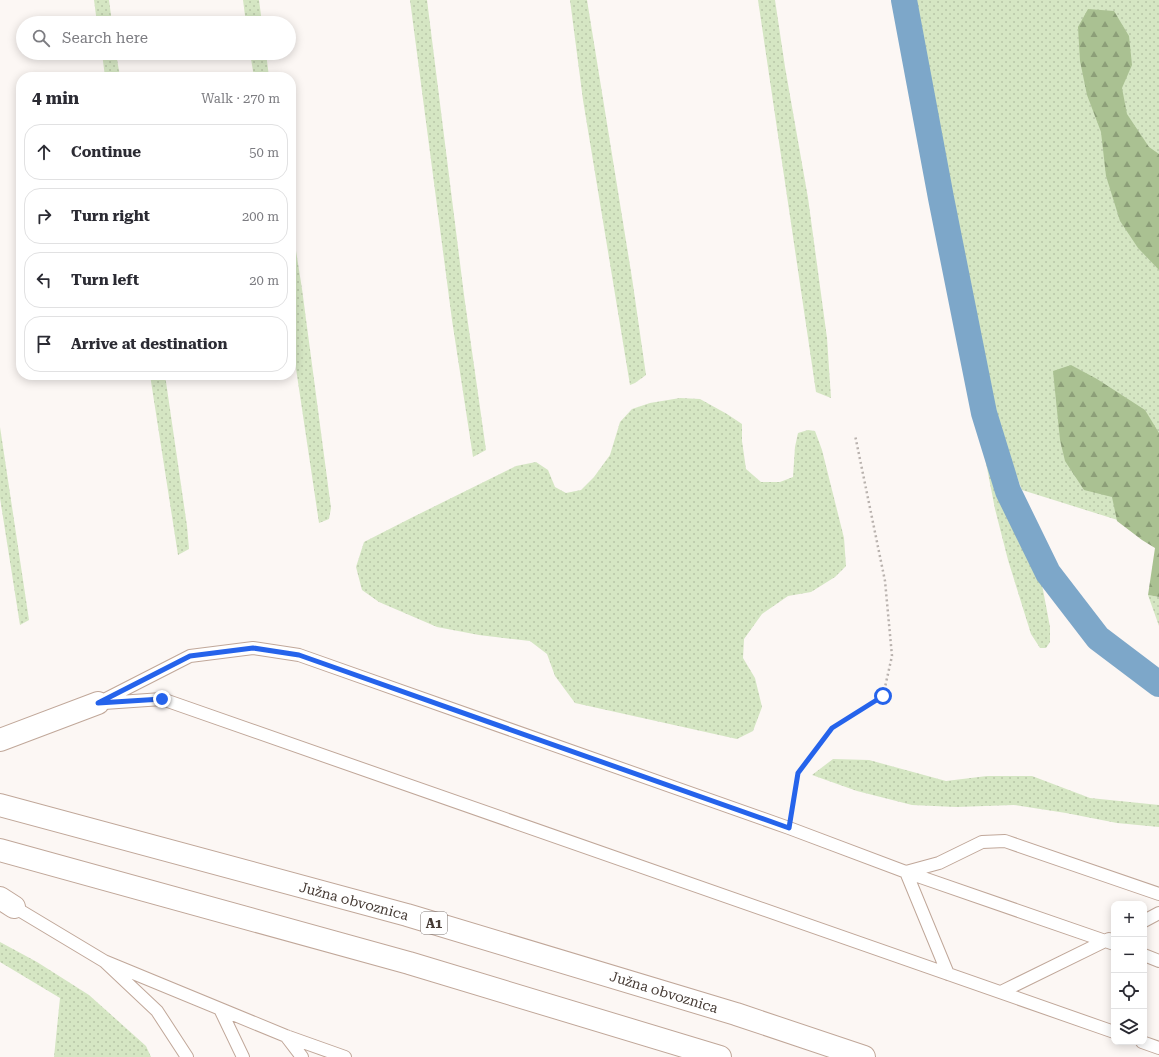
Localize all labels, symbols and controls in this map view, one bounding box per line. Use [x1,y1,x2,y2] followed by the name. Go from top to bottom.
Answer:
[16,16,296,60] search box
[30,27,52,49] icon: search
[62,29,148,47] text: Search here
[32,88,79,108] text: 4 min
[201,91,280,106] text: Walk · 270 m
[33,141,55,163] icon: ahead
[71,143,141,161] text: Continue
[249,145,279,160] text: 50 m
[33,205,55,227] icon: right
[71,207,150,225] text: Turn right
[242,209,279,224] text: 200 m
[33,269,55,291] icon: left
[71,271,139,289] text: Turn left
[249,273,279,288] text: 20 m
[33,333,55,355] icon: arrive
[71,335,227,353] text: Arrive at destination
[874,687,892,705] route start
[153,690,171,708] route end
[298,879,411,923] street label: Južna obvoznica
[1111,901,1147,1045] map controls
[1111,901,1147,937] button: +
[421,912,447,934] road number: A1
[1111,937,1147,973] button: −
[608,968,720,1016] street label: Južna obvoznica
[1111,973,1147,1009] button: locate
[1111,1009,1147,1045] button: layers

